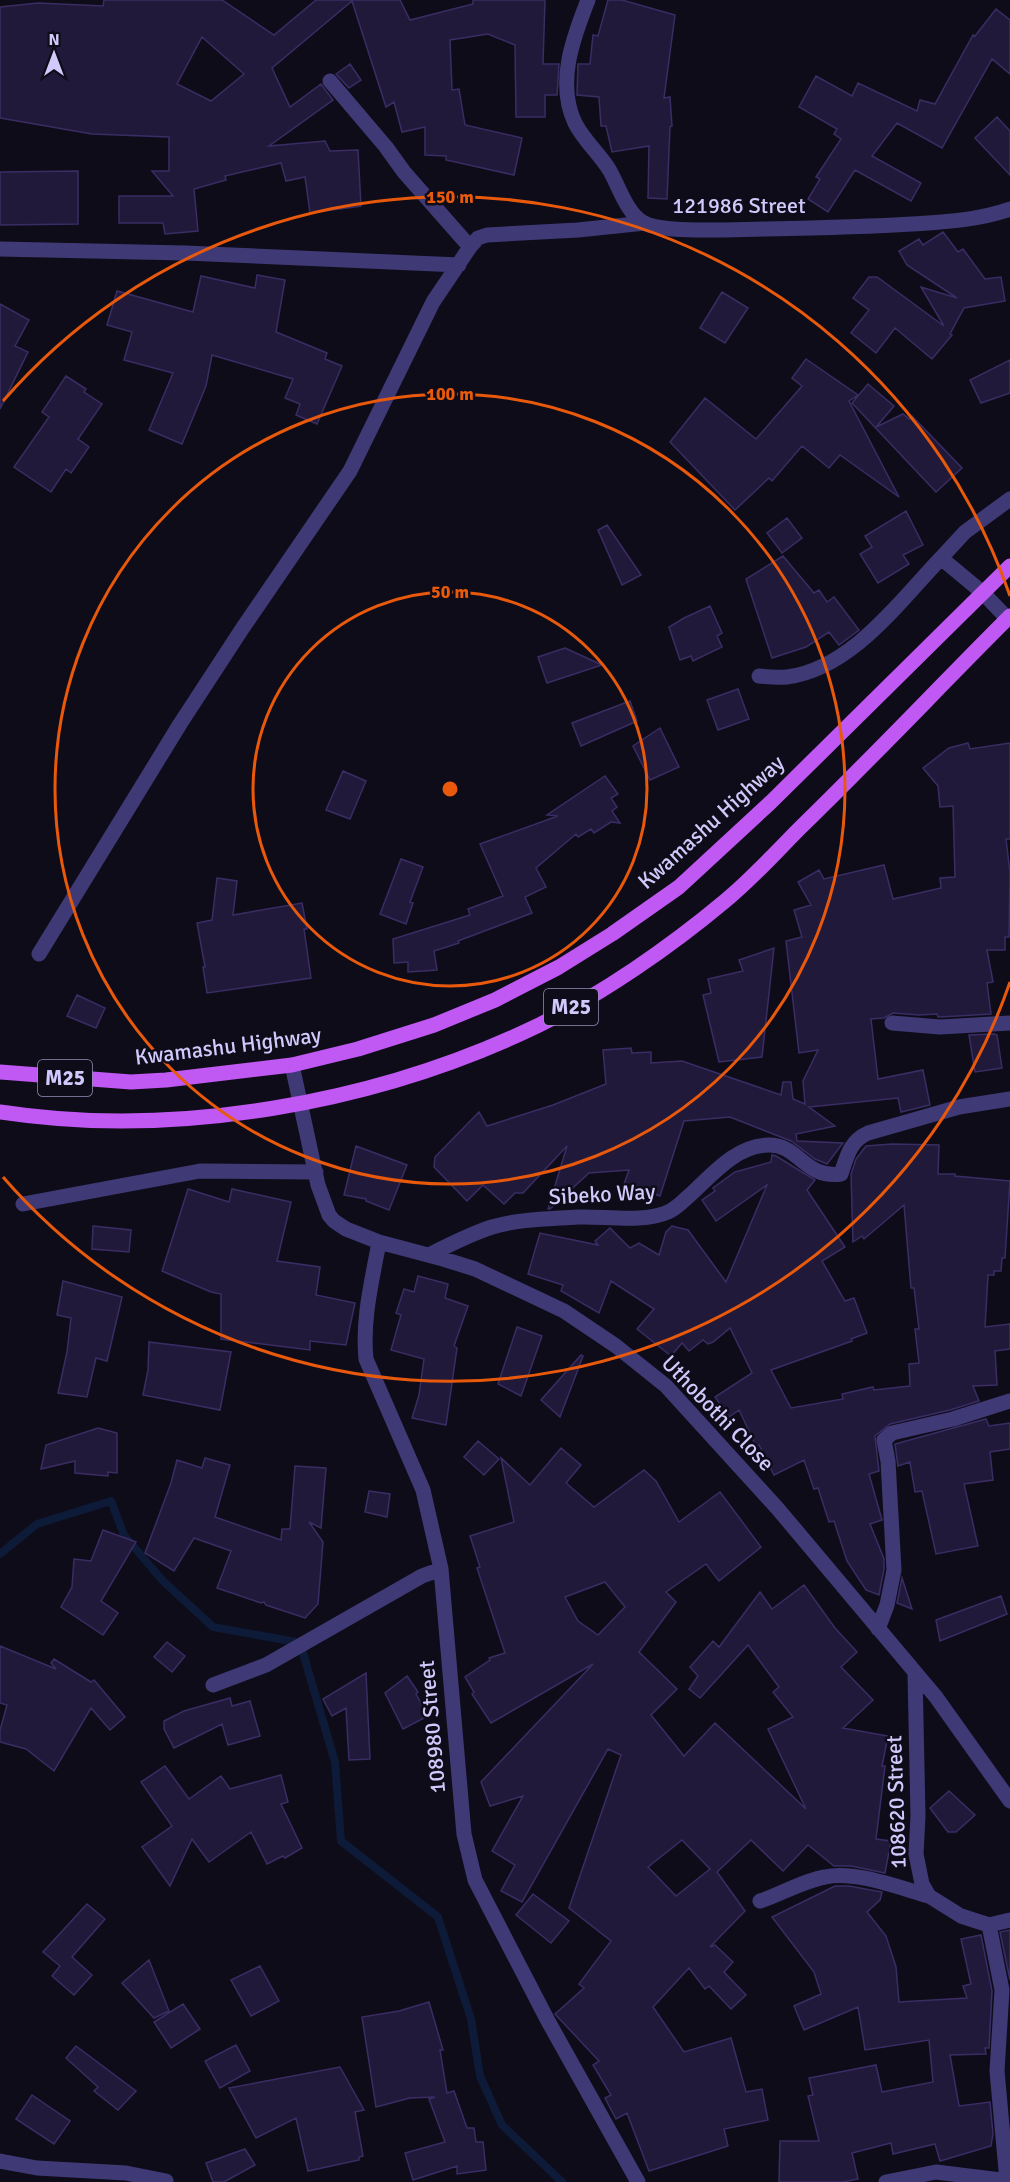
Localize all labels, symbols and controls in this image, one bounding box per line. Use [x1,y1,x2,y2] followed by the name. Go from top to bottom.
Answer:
[24,24,84,84] north arrow
[48,30,60,50] text: N
[426,186,474,208] text: 150 m
[672,192,806,219] street label: 121986 Street
[426,383,474,405] text: 100 m
[431,581,469,603] text: 50 m
[632,749,790,895] street label: Kwamashu Highway
[440,779,460,799] centre of rings
[544,989,598,1025] road number: M25
[133,1021,323,1071] street label: Kwamashu Highway
[38,1060,92,1096] road number: M25
[548,1178,657,1210] street label: Sibeko Way
[656,1349,780,1477] street label: Uthobothi Close
[413,1659,451,1795] street label: 108980 Street
[880,1735,912,1869] street label: 108620 Street

